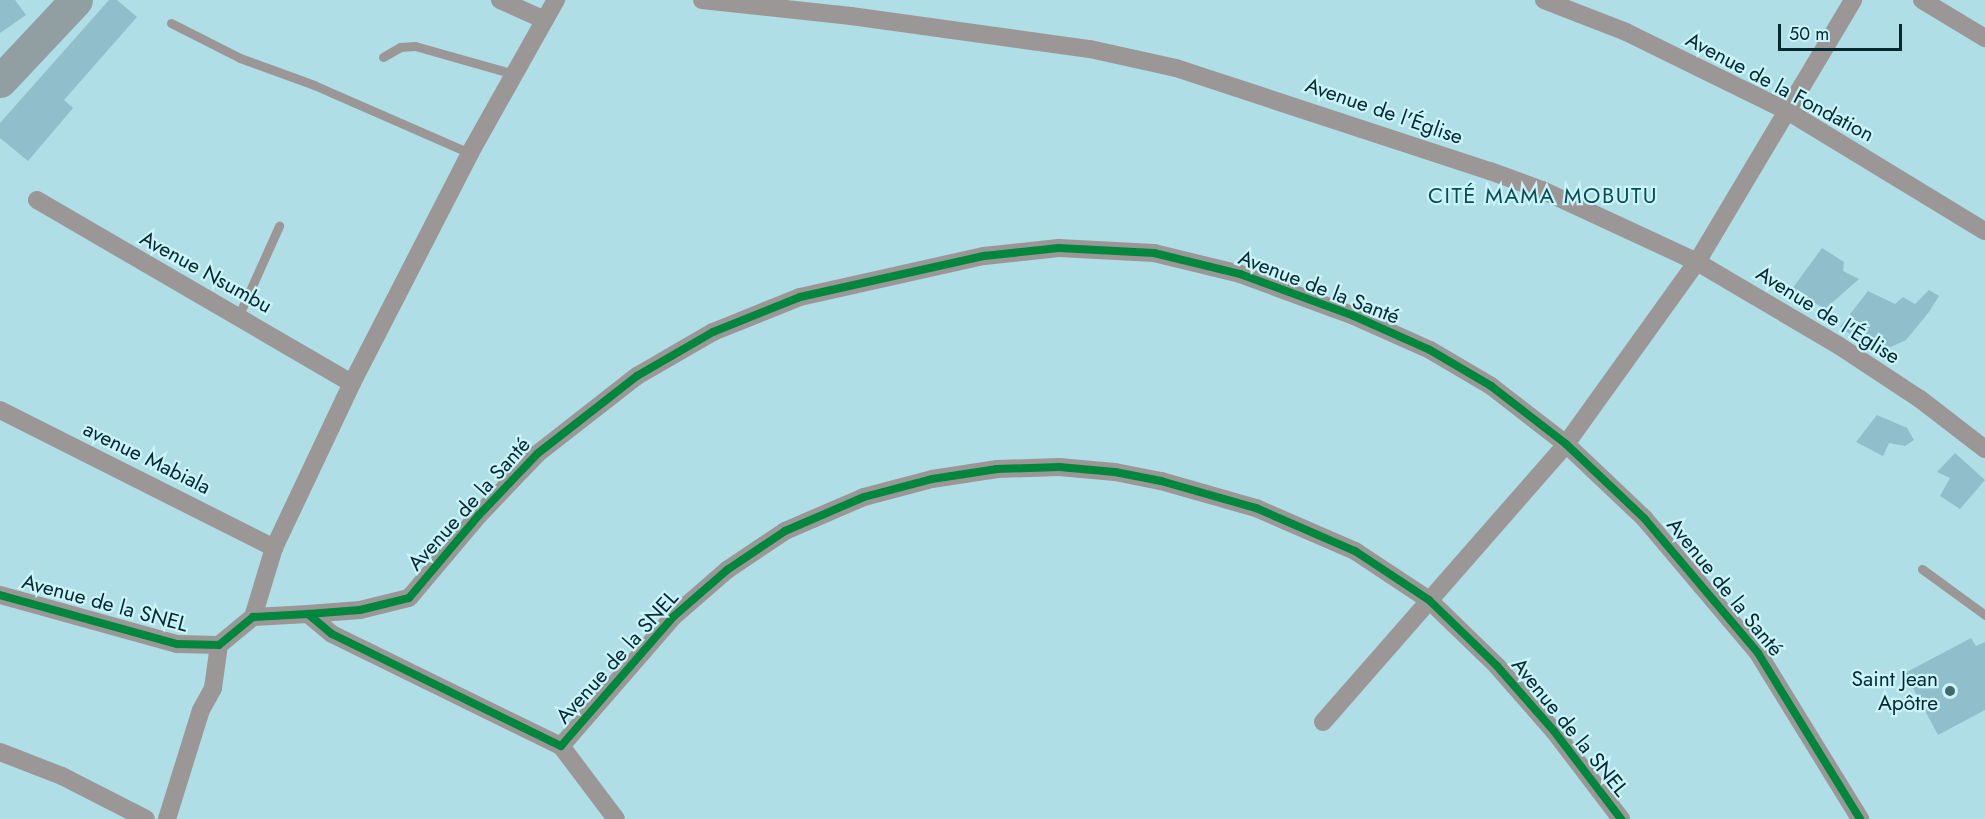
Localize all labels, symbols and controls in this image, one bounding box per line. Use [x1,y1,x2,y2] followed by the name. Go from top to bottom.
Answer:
[1781,12,1906,50] scale bar
[1789,21,1829,47] text: 50 m
[1682,27,1878,147] street label: Avenue de la Fondation
[1302,72,1466,150] street label: Avenue de l'Église
[1428,183,1658,209] district label: CITÉ MAMA MOBUTU
[136,225,276,319] street label: Avenue Nsumbu
[1235,245,1403,329] street label: Avenue de la Santé
[1751,261,1905,369] street label: Avenue de l'Église
[79,416,215,500] street label: avenue Mabiala
[403,432,535,576] street label: Avenue de la Santé
[1662,513,1788,661] street label: Avenue de la Santé
[19,569,191,637] street label: Avenue de la SNEL
[550,585,684,729] street label: Avenue de la SNEL
[1506,653,1634,801] street label: Avenue de la SNEL
[1852,666,1938,716] place label: Saint Jean Apôtre
[1943,684,1957,698] marker: Saint Jean Apôtre

